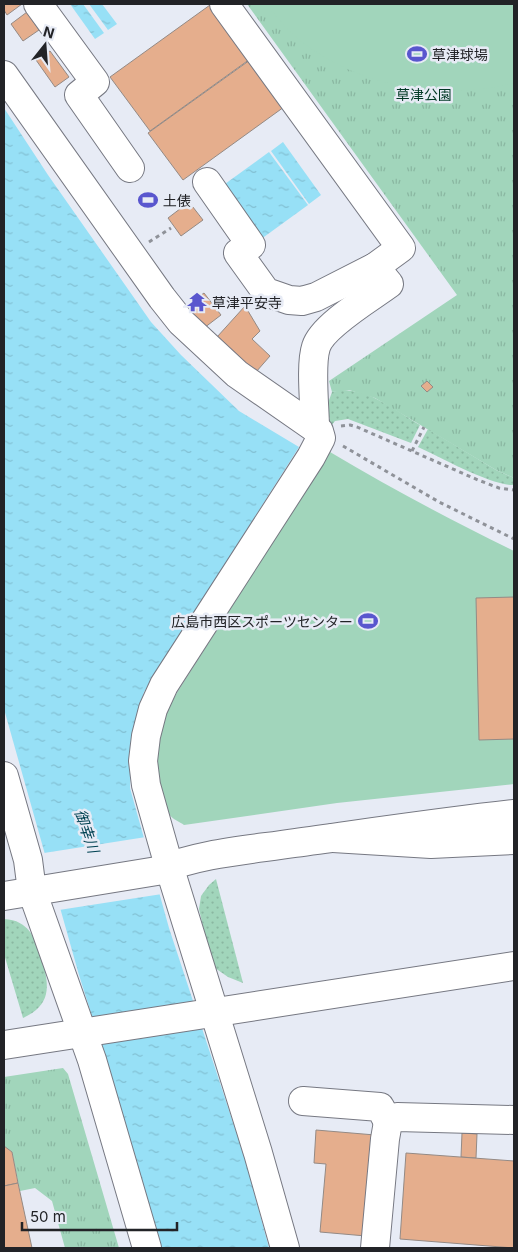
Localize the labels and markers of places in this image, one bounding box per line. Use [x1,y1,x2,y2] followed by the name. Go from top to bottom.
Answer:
[406,43,428,65] sports icon: 草津球場
[432,46,488,63] place label: 草津球場
[137,189,159,211] sports icon: 土俵
[163,192,191,209] place label: 土俵
[186,291,208,313] temple icon: 草津平安寺
[212,294,282,311] place label: 草津平安寺
[357,610,379,632] sports icon: 広島市西区スポーツセンター
[171,613,353,630] place label: 広島市西区スポーツセンター

